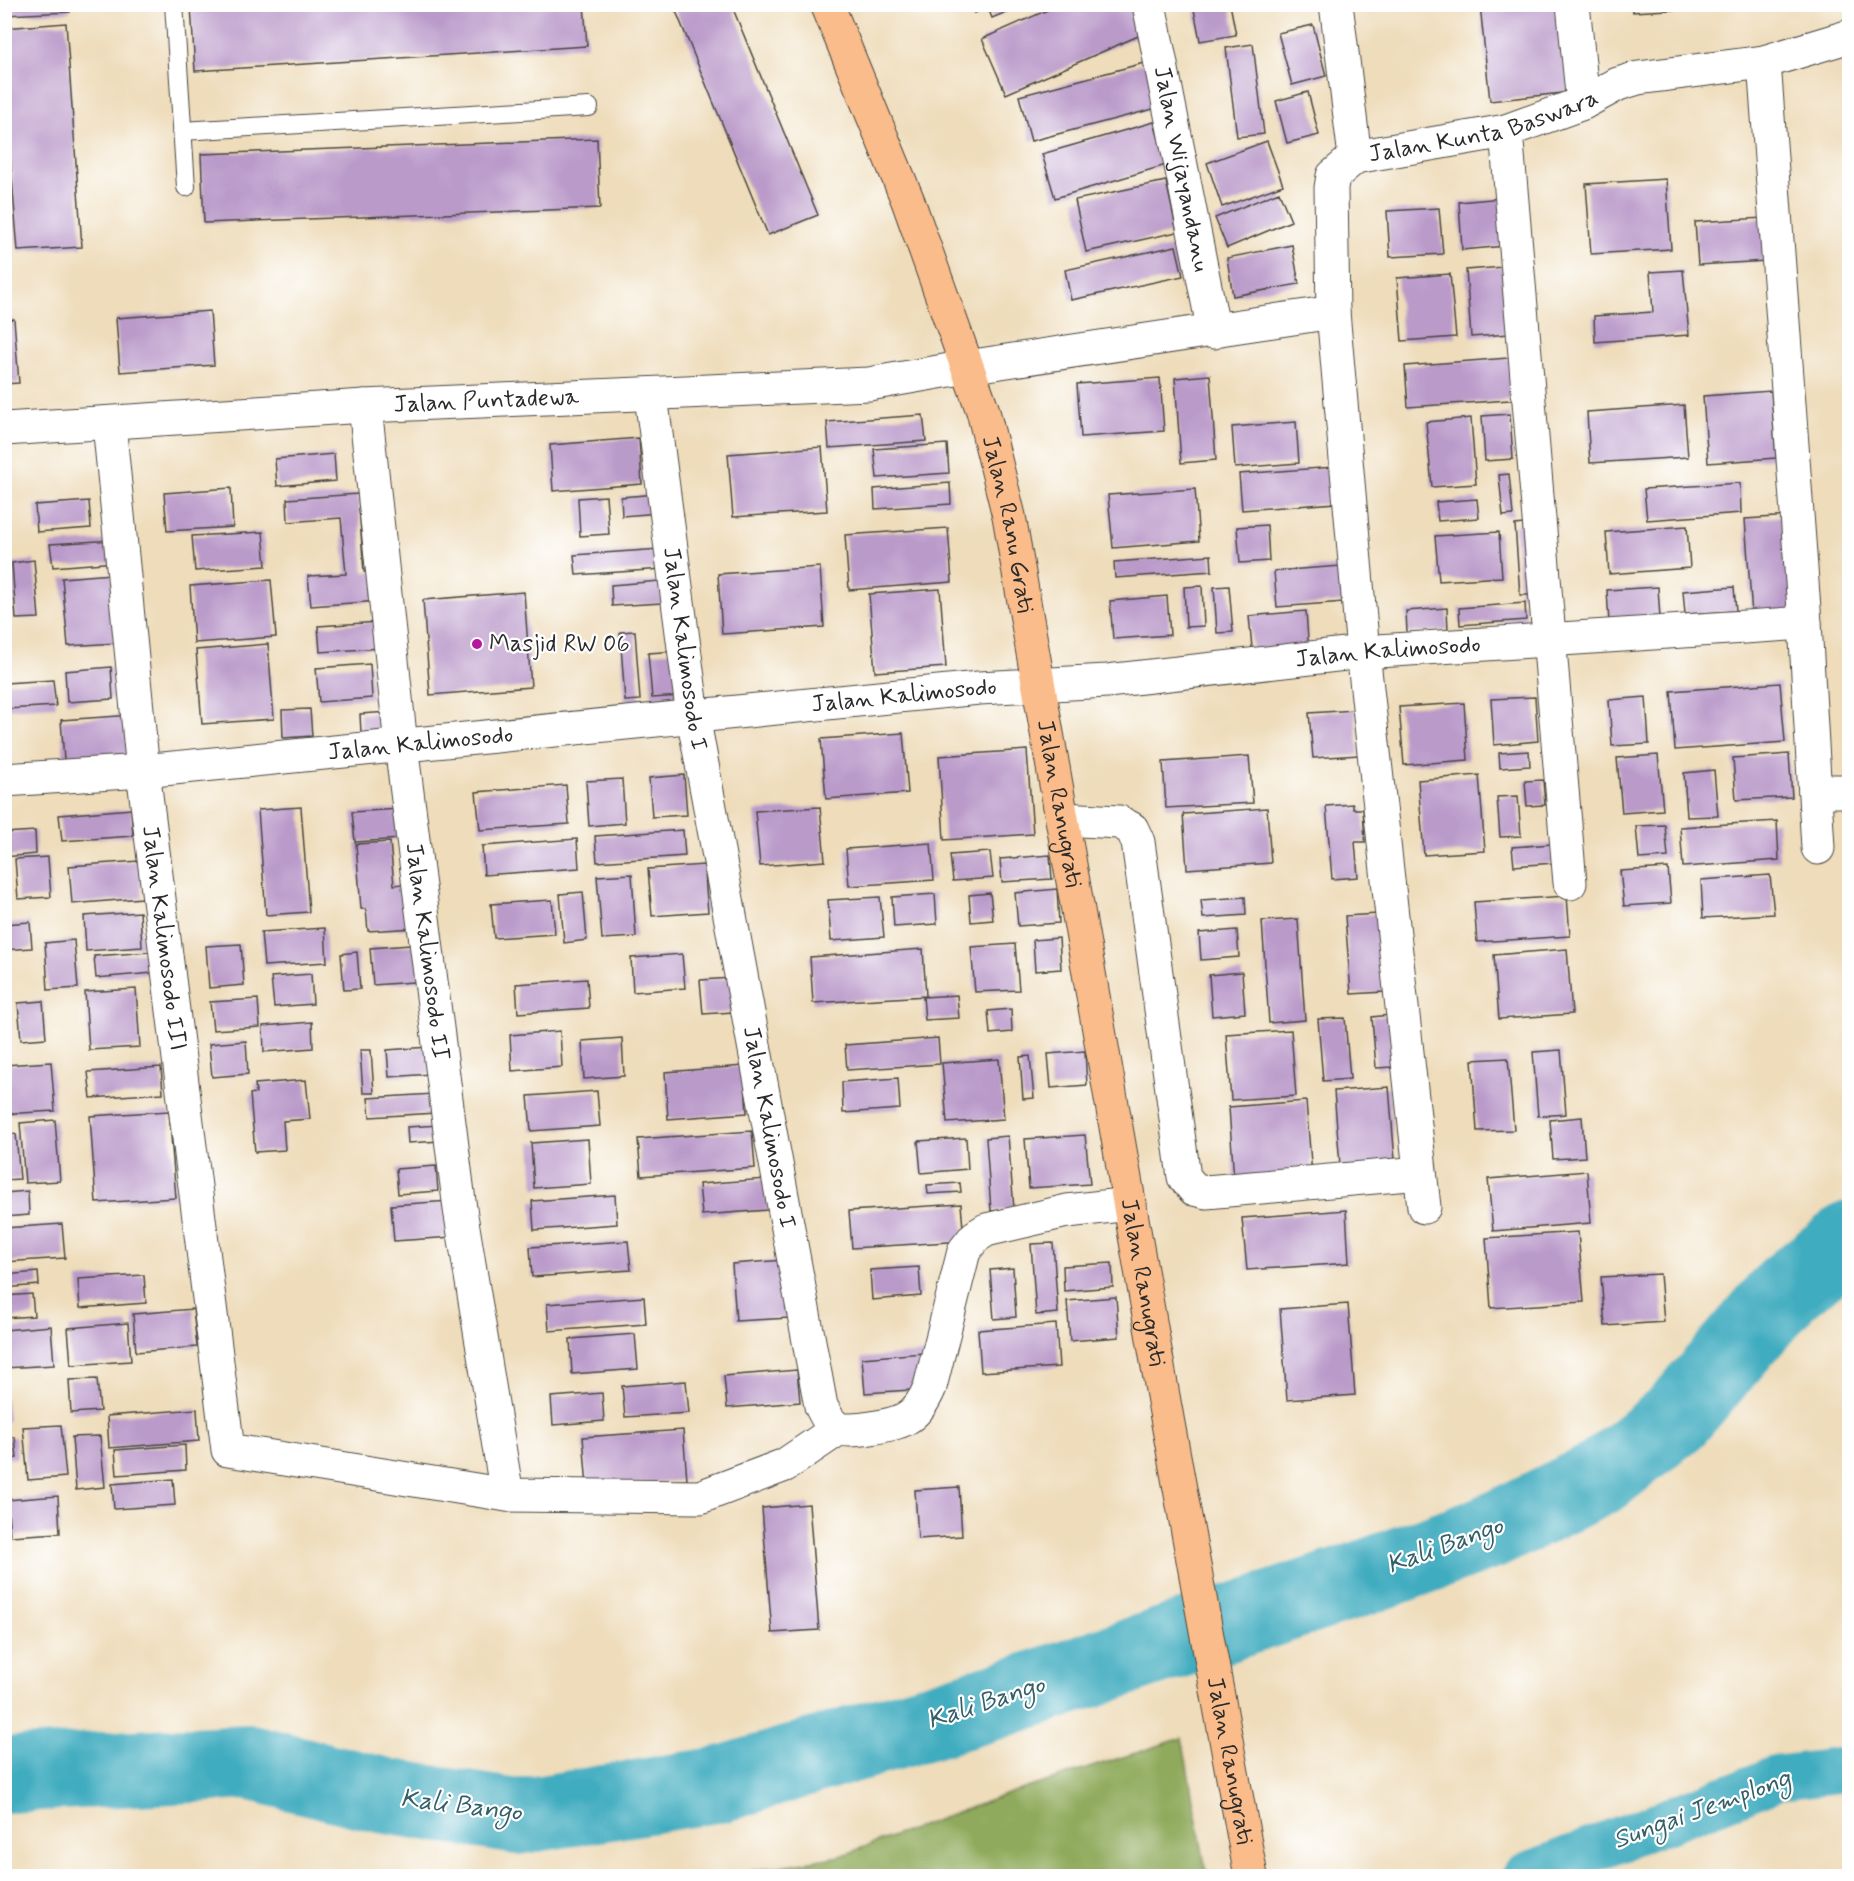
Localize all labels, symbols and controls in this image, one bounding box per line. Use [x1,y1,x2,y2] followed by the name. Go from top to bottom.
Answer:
[1146,63,1217,274] street label: Jalan Wijayandanu
[1366,82,1604,170] street label: Jalan Kunta Baswara
[393,381,580,420] street label: Jalan Puntadewa
[974,432,1041,615] street label: Jalan Ranu Grati
[655,545,715,753] street label: Jalan Kalimosodo I
[489,629,630,660] place label: Masjid RW 06
[1293,629,1482,675] street label: Jalan Kalimosodo
[470,637,484,651] marker: Masjid RW 06
[810,672,997,720] street label: Jalan Kalimosodo
[1029,717,1089,890] street label: Jalan Ranugrati
[326,719,514,768] street label: Jalan Kalimosodo
[134,824,193,1052] street label: Jalan Kalimosodo III
[398,841,456,1062] street label: Jalan Kalimosodo II
[735,1024,803,1231] street label: Jalan Kalimosodo I
[1113,1196,1173,1368] street label: Jalan Ranugrati
[1382,1509,1510,1585] water label: Kali Bango
[923,1668,1051,1740] water label: Kali Bango
[1199,1674,1260,1847] street label: Jalan Ranugrati
[1609,1762,1798,1860] water label: Sungai Jemplong
[398,1782,525,1832] water label: Kali Bango

